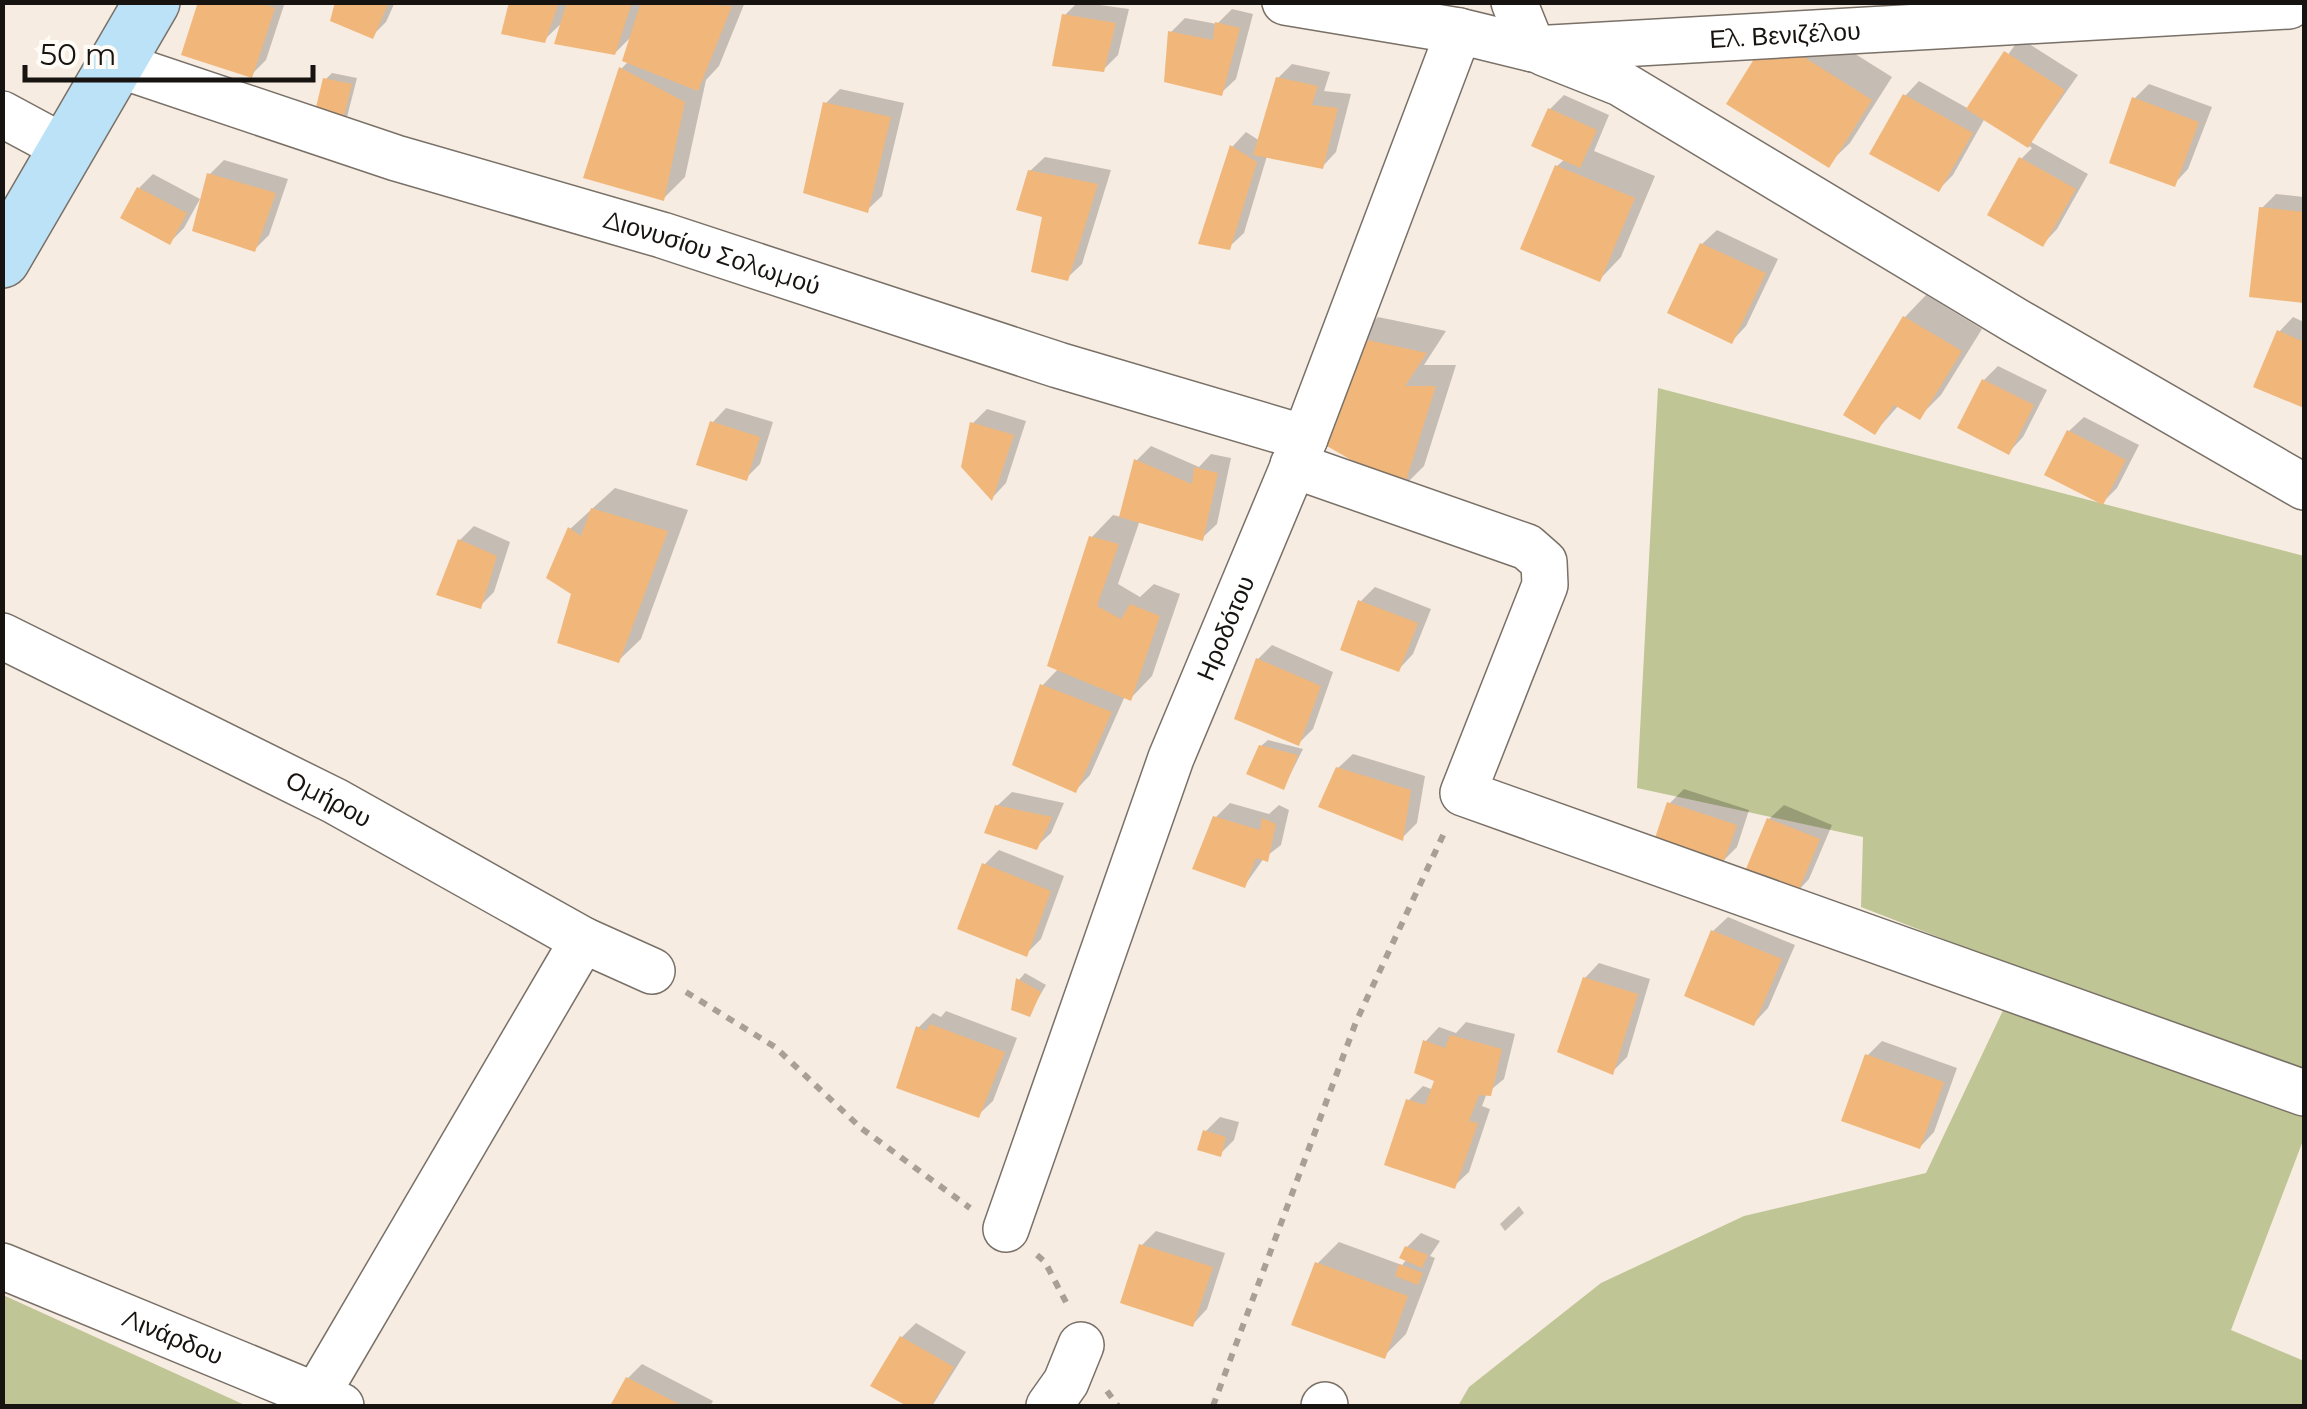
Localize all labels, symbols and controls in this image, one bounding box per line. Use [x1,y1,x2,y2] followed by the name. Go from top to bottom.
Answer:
[1709,15,1861,54] street label: Ελ. Βενιζέλου
[25,20,312,82] scale bar
[40,36,117,73] text: 50 m
[600,204,824,301] street label: Διονυσίου Σολωμού
[1190,571,1261,685] street label: Ηροδότου
[281,764,377,833] street label: Ομήρου
[118,1303,228,1371] street label: Λινάρδου

